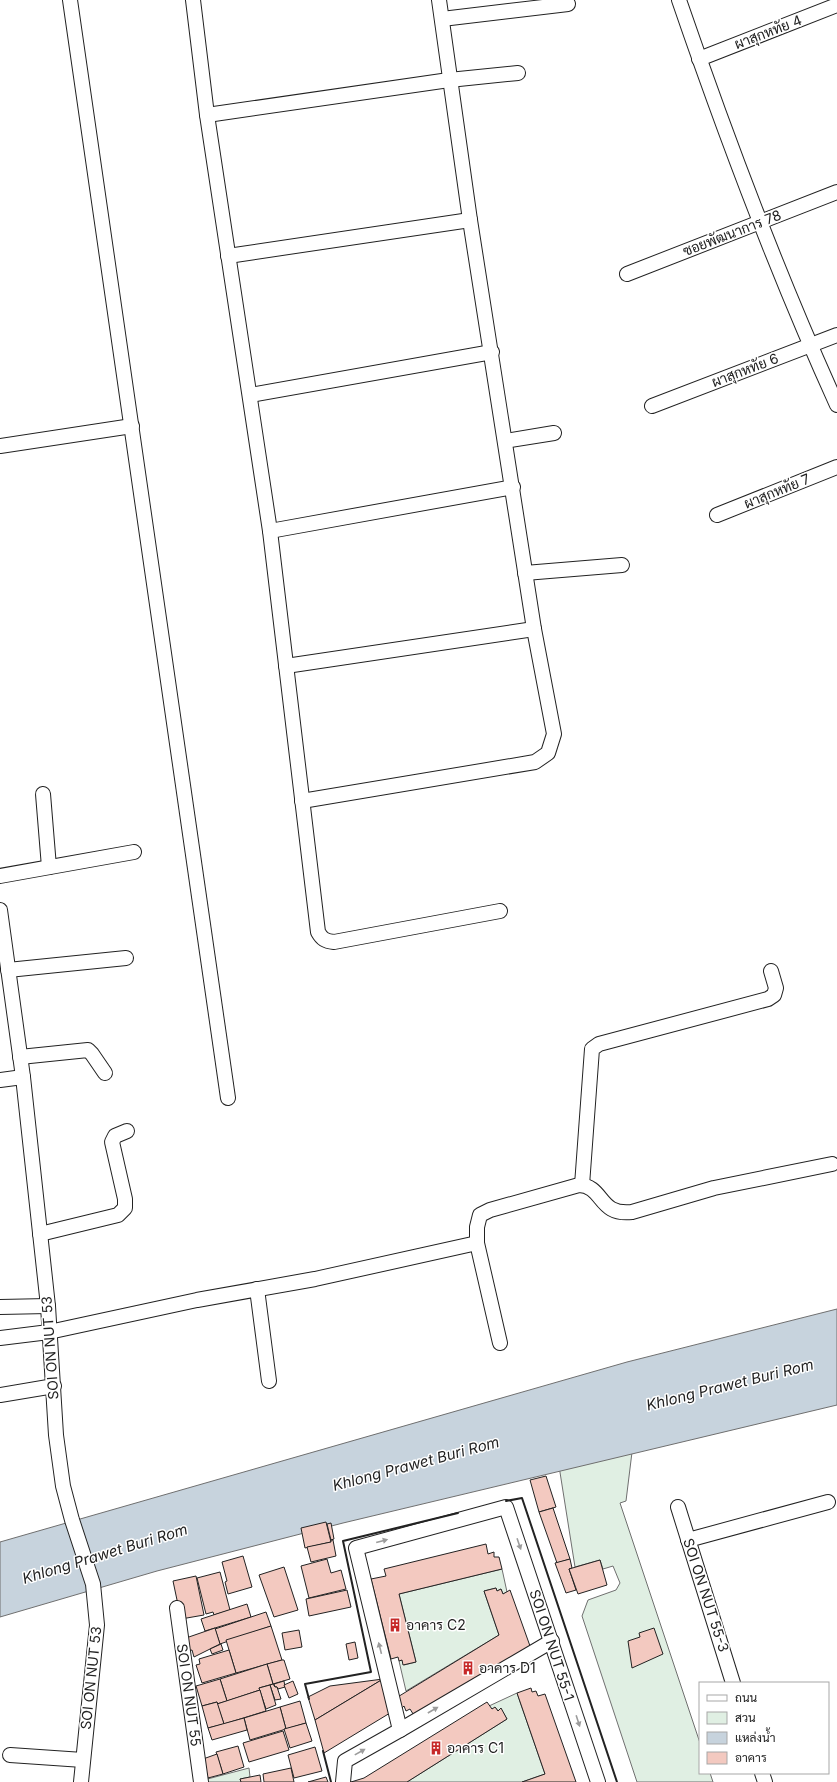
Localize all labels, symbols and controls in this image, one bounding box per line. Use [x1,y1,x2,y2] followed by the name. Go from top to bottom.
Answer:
[732,11,805,54] street label: ผาสุกหทัย 4
[680,206,784,259] street label: ซอยพัฒนาการ 78
[709,349,781,392] street label: ผาสุกหทัย 6
[741,470,813,513] street label: ผาสุกหทัย 7
[37,1296,62,1400] street label: SOI ON NUT 53
[644,1355,816,1415] water label: Khlong Prawet Buri Rom
[330,1432,501,1495] water label: Khlong Prawet Buri Rom
[20,1519,190,1588] water label: Khlong Prawet Buri Rom
[680,1536,733,1654] street label: SOI ON NUT 55-3
[375,1537,388,1543] one-way arrow
[516,1539,522,1551] one-way arrow
[527,1587,578,1702] street label: SOI ON NUT 55-1
[406,1616,466,1633] place label: อาคาร C2
[387,1617,403,1633] building icon: อาคาร C2
[77,1625,104,1730] street label: SOI ON NUT 53
[174,1642,205,1747] street label: SOI ON NUT 55
[376,1642,382,1654] one-way arrow
[479,1659,536,1676] place label: อาคาร D1
[460,1660,476,1676] building icon: อาคาร D1
[699,1682,829,1774] legend
[735,1690,758,1705] text: ถนน
[427,1707,439,1714] one-way arrow
[735,1710,756,1725] text: สวน
[575,1715,581,1727] one-way arrow
[735,1727,775,1745] text: แหล่งน้ำ
[447,1739,504,1756] place label: อาคาร C1
[428,1740,444,1756] building icon: อาคาร C1
[354,1749,366,1756] one-way arrow
[735,1750,767,1765] text: อาคาร

